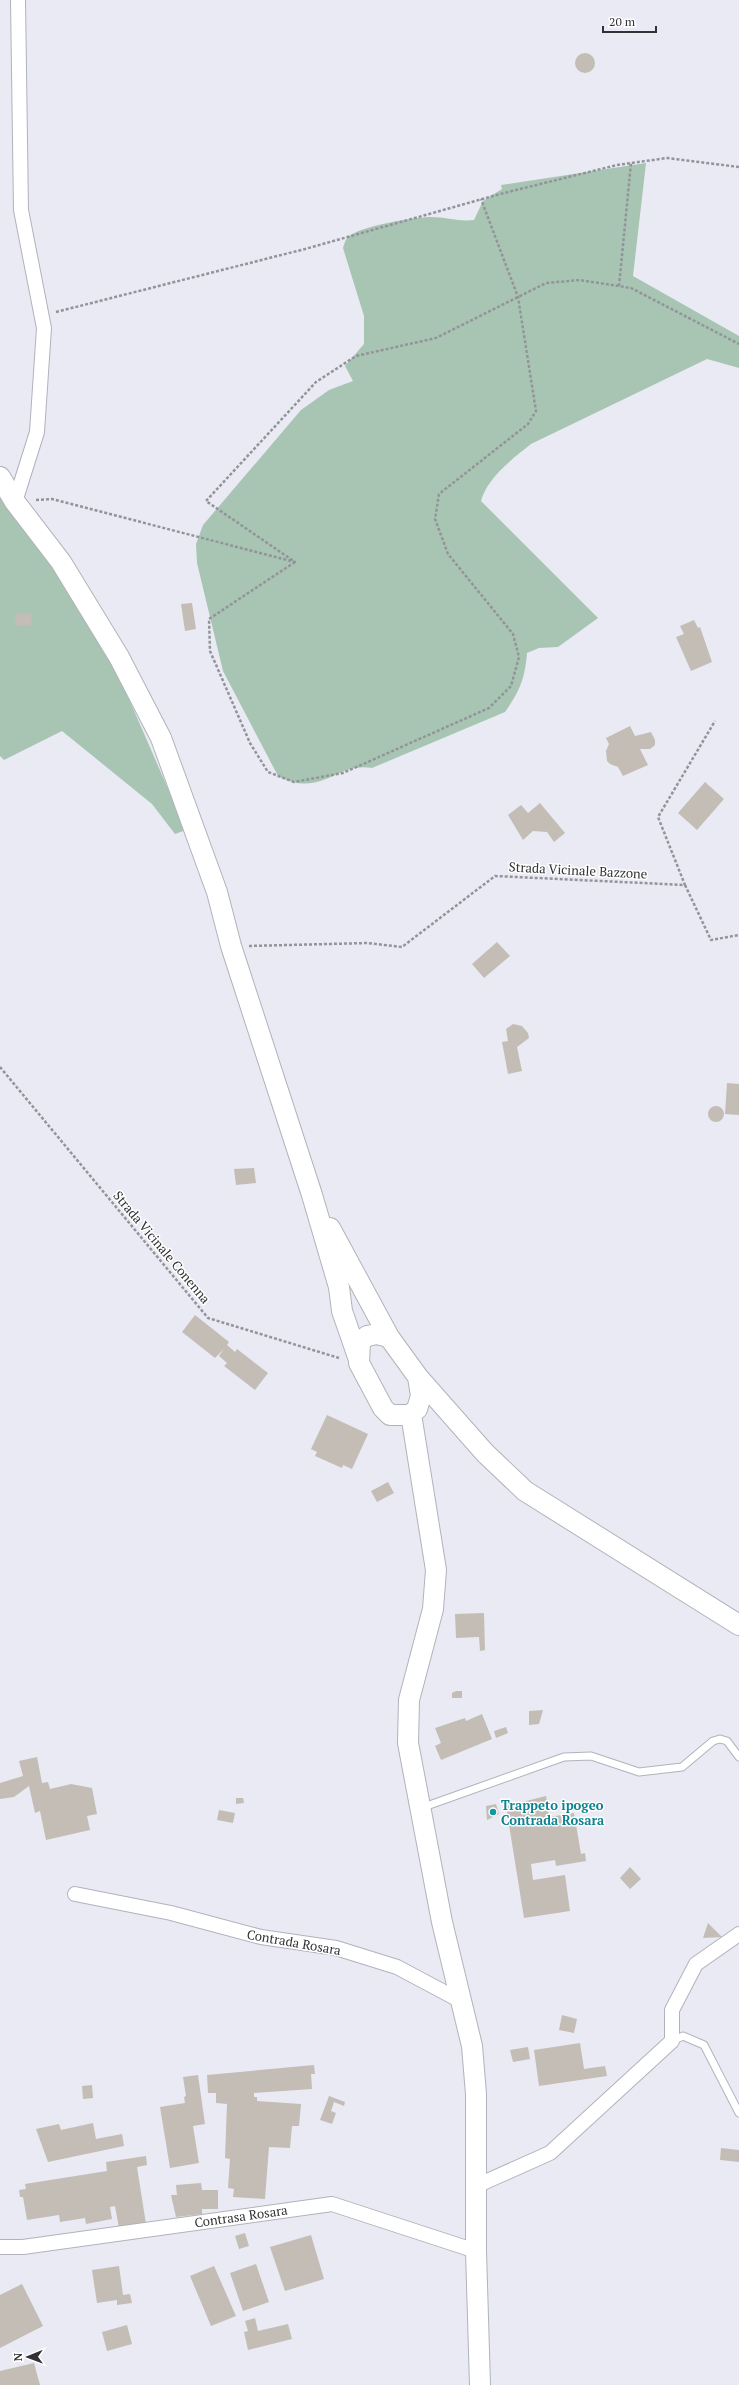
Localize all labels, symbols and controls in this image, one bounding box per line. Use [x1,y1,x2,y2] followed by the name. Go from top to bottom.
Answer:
[603,8,656,34] scale bar
[609,14,636,29] text: 20 m
[508,857,648,883] street label: Strada Vicinale Bazzone
[109,1187,215,1308] street label: Strada Vicinale Conenna
[501,1796,605,1829] place label: Trappeto ipogeo Contrada Rosara
[488,1807,498,1817] marker: Trappeto ipogeo Contrada Rosara
[246,1925,343,1959] street label: Contrada Rosara
[193,2201,289,2231] street label: Contrasa Rosara
[8,2337,48,2377] north arrow
[11,2352,25,2361] text: N

